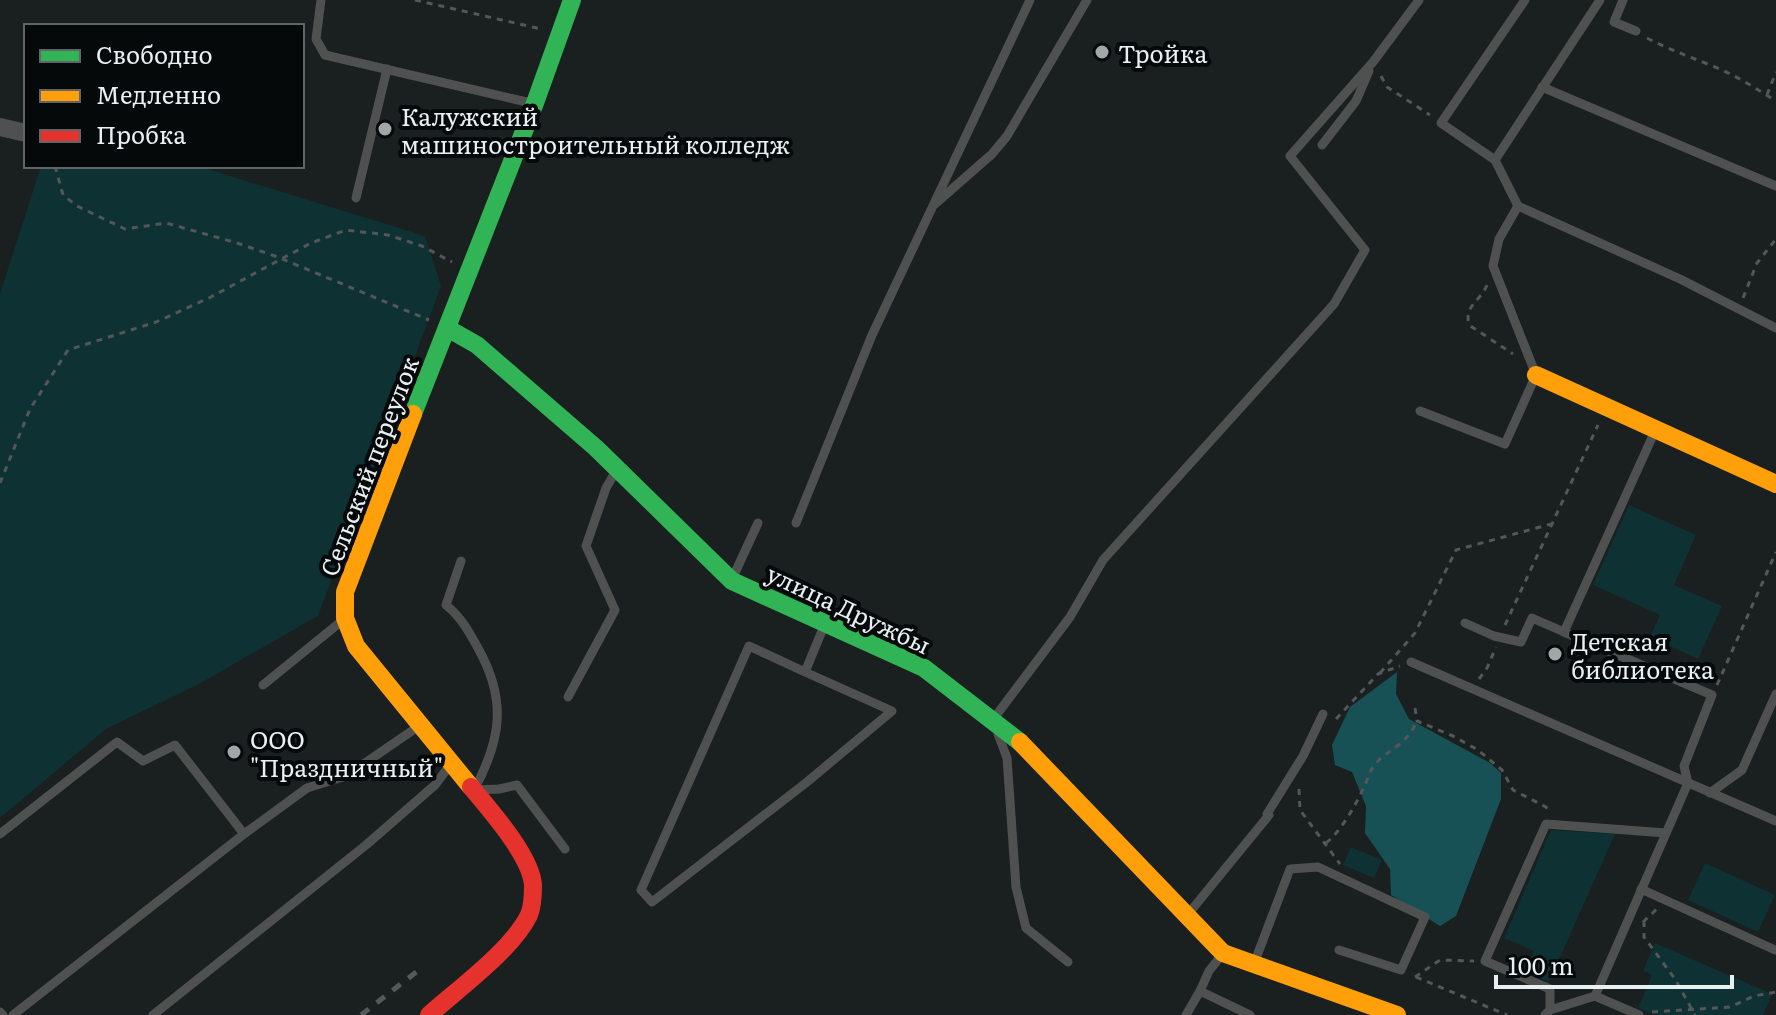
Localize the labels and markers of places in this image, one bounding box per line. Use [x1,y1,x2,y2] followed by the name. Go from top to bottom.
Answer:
[1118,35,1207,70] place label: Тройка
[1093,43,1111,61] marker: Тройка
[401,98,791,161] place label: Калужский машиностроительный колледж
[376,120,394,138] marker: Калужский машиностроительный колледж
[1571,623,1714,686] place label: Детская библиотека
[1546,645,1564,663] marker: Детская библиотека
[250,721,443,784] place label: ООО "Праздничный"
[225,743,243,761] marker: ООО "Праздничный"

